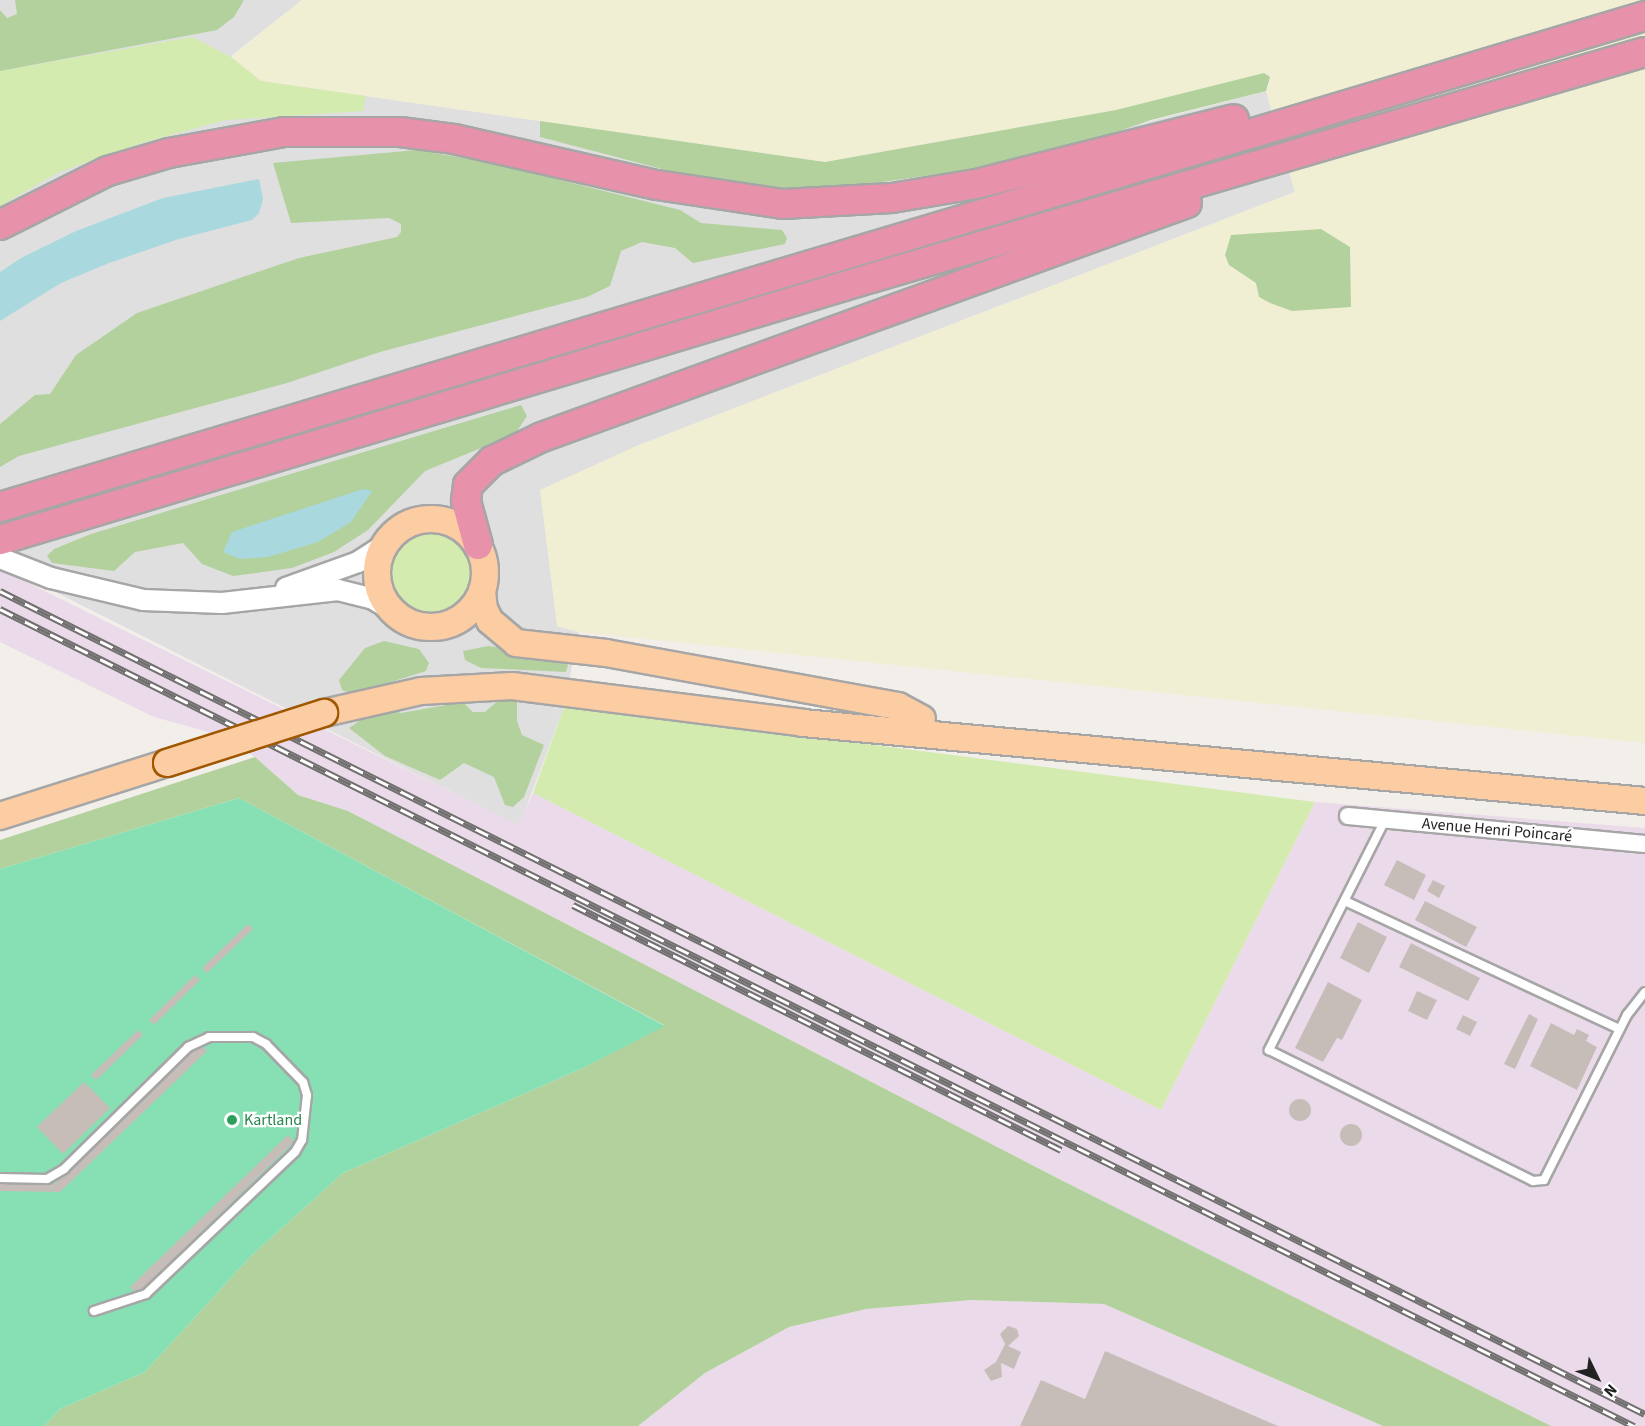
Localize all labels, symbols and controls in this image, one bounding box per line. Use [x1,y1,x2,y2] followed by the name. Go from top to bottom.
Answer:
[1421,814,1573,846] street label: Avenue Henri Poincaré
[244,1110,302,1130] place label: Kartland
[225,1113,239,1127] marker: Kartland
[1567,1348,1627,1408] north arrow
[1598,1379,1622,1402] text: N

